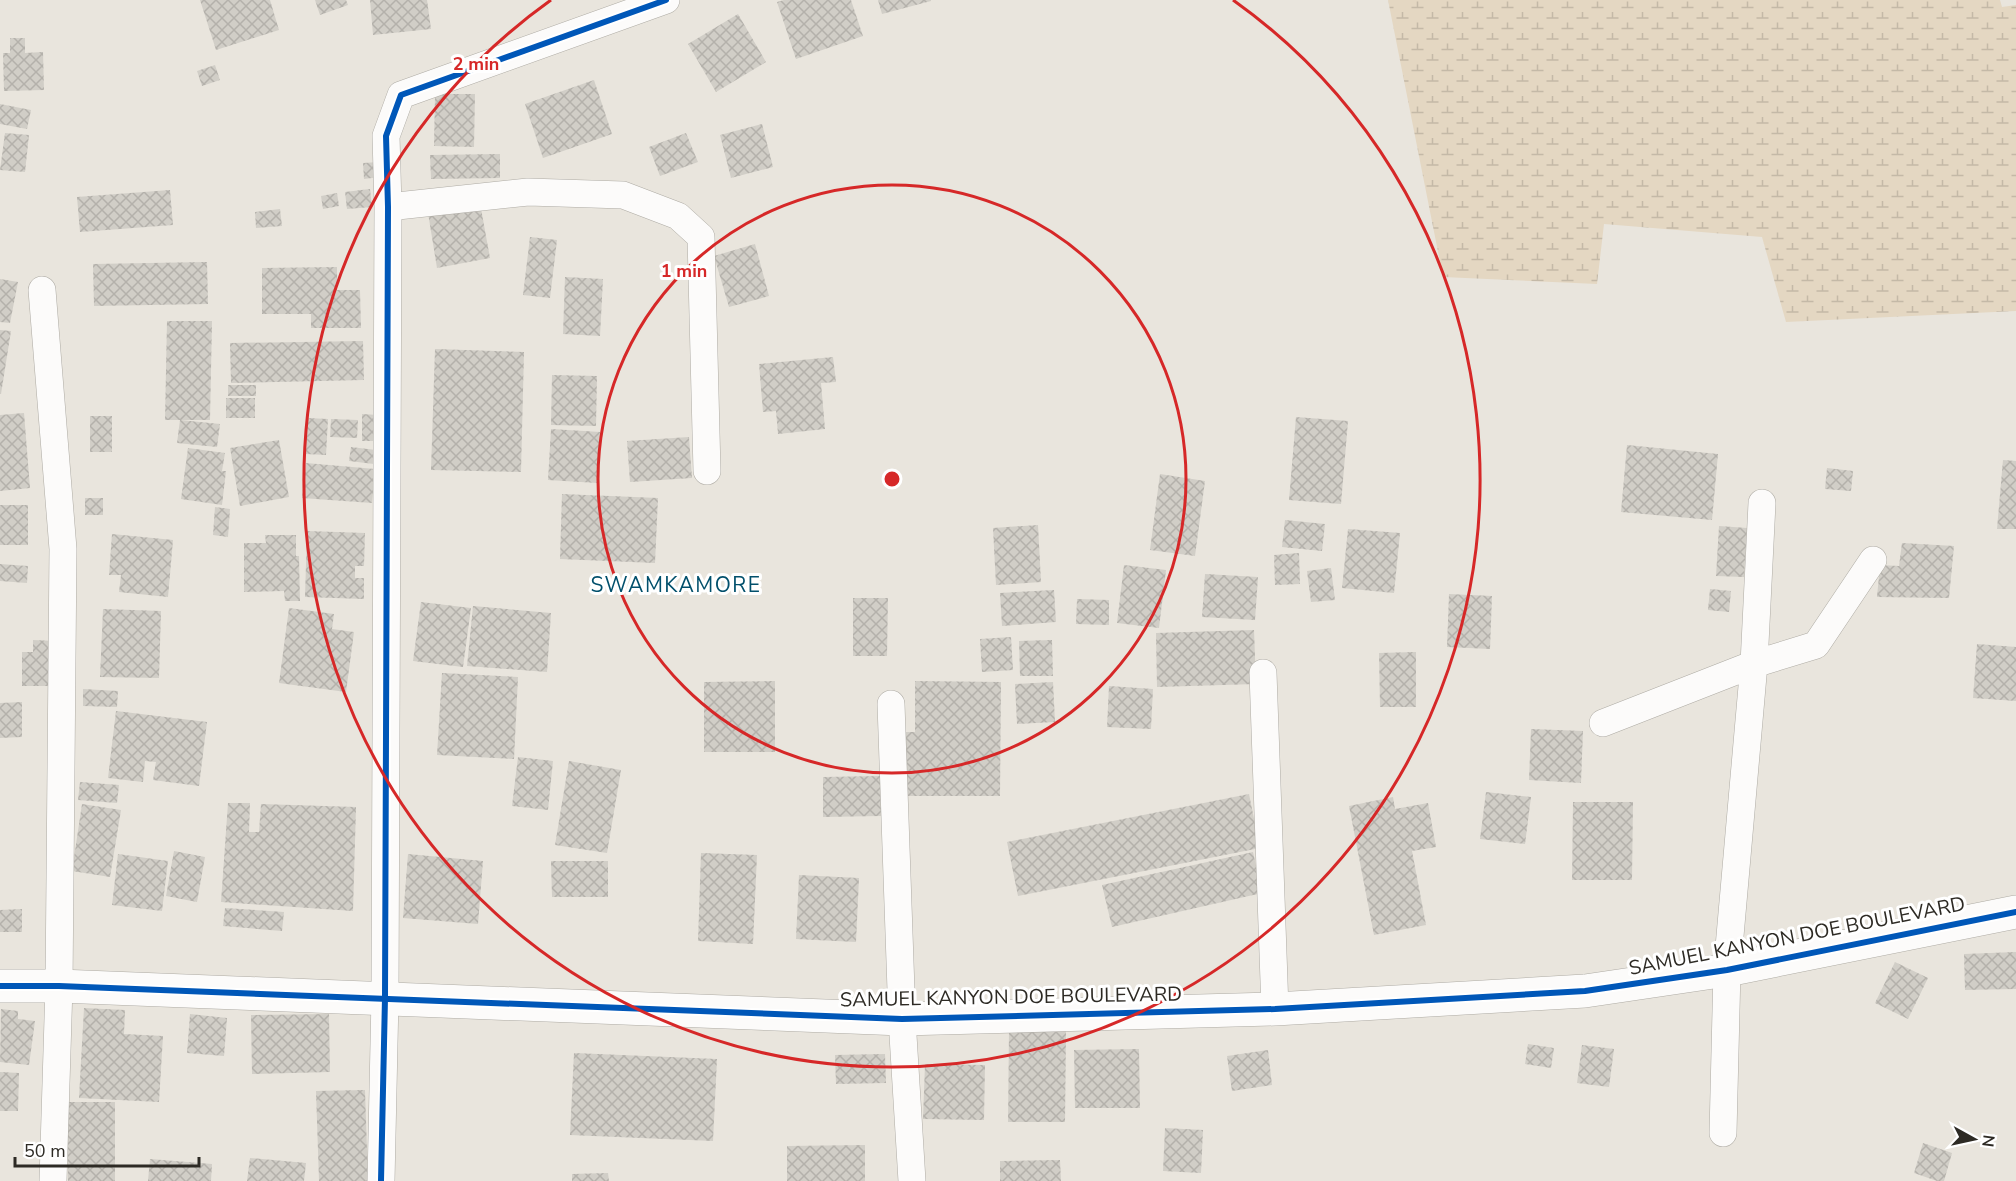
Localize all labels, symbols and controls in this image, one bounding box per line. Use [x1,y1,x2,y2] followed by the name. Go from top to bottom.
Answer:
[453,52,499,76] text: 2 min
[661,259,707,283] text: 1 min
[882,469,902,489] centre of rings
[590,571,762,599] district label: SWAMKAMORE
[1627,890,1967,982] street label: SAMUEL KANYON DOE BOULEVARD
[840,981,1182,1013] street label: SAMUEL KANYON DOE BOULEVARD
[1944,1109,2004,1169] north arrow
[15,1130,200,1168] scale bar
[1976,1133,2000,1148] text: N
[24,1139,66,1163] text: 50 m

